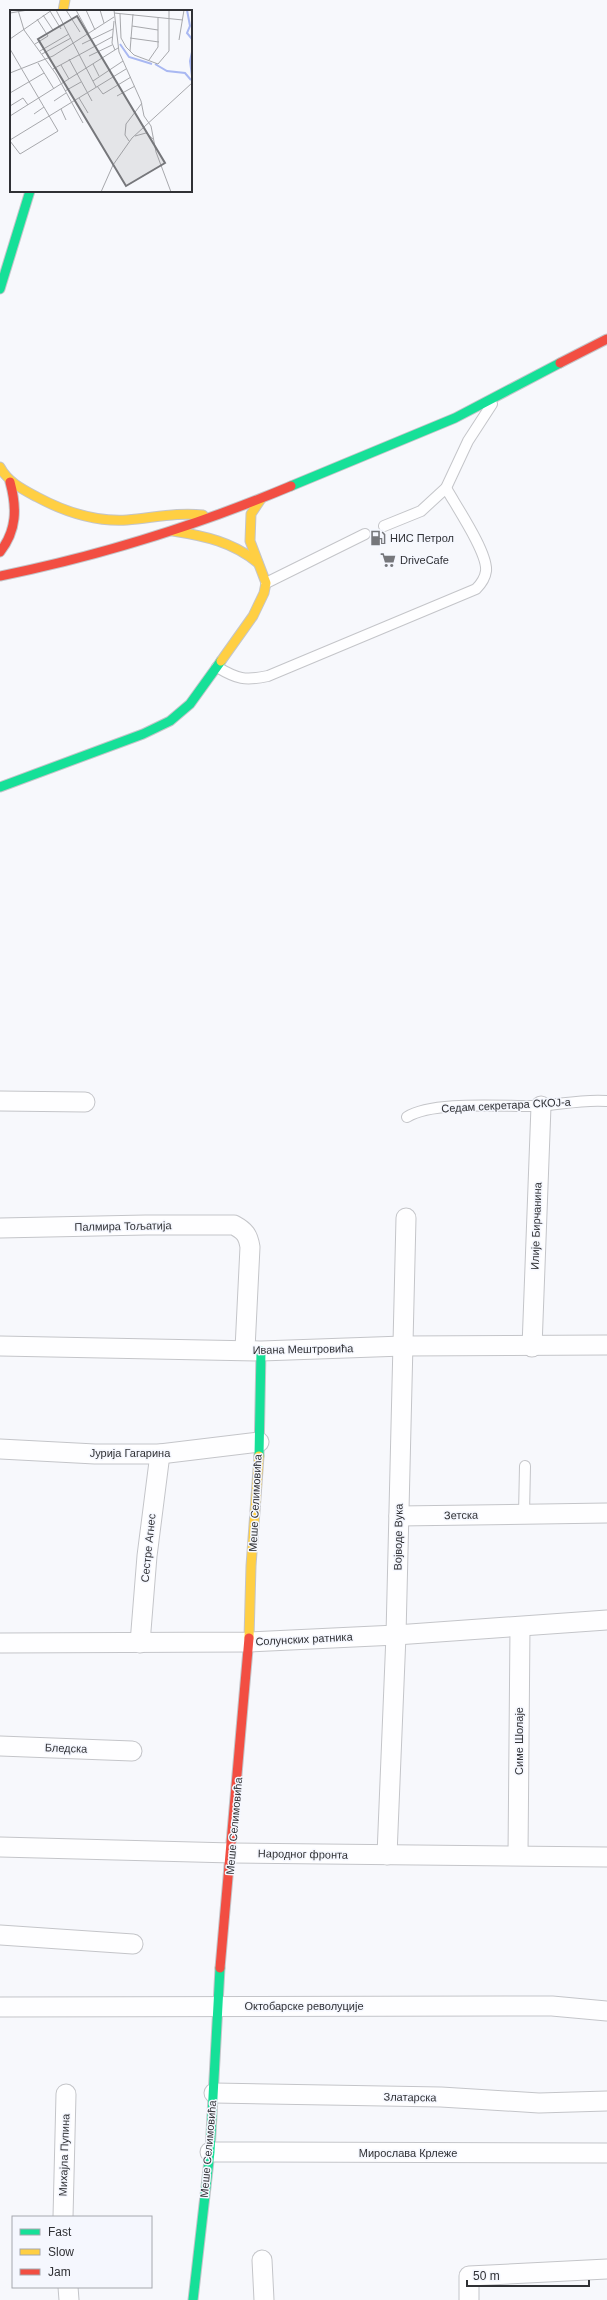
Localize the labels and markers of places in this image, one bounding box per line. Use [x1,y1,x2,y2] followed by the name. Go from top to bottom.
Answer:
[369,529,387,547] fuel station icon: НИС Петрол
[390,532,454,544] place label: НИС Петрол
[379,551,397,569] supermarket icon: DriveCafe
[400,554,449,566] place label: DriveCafe

